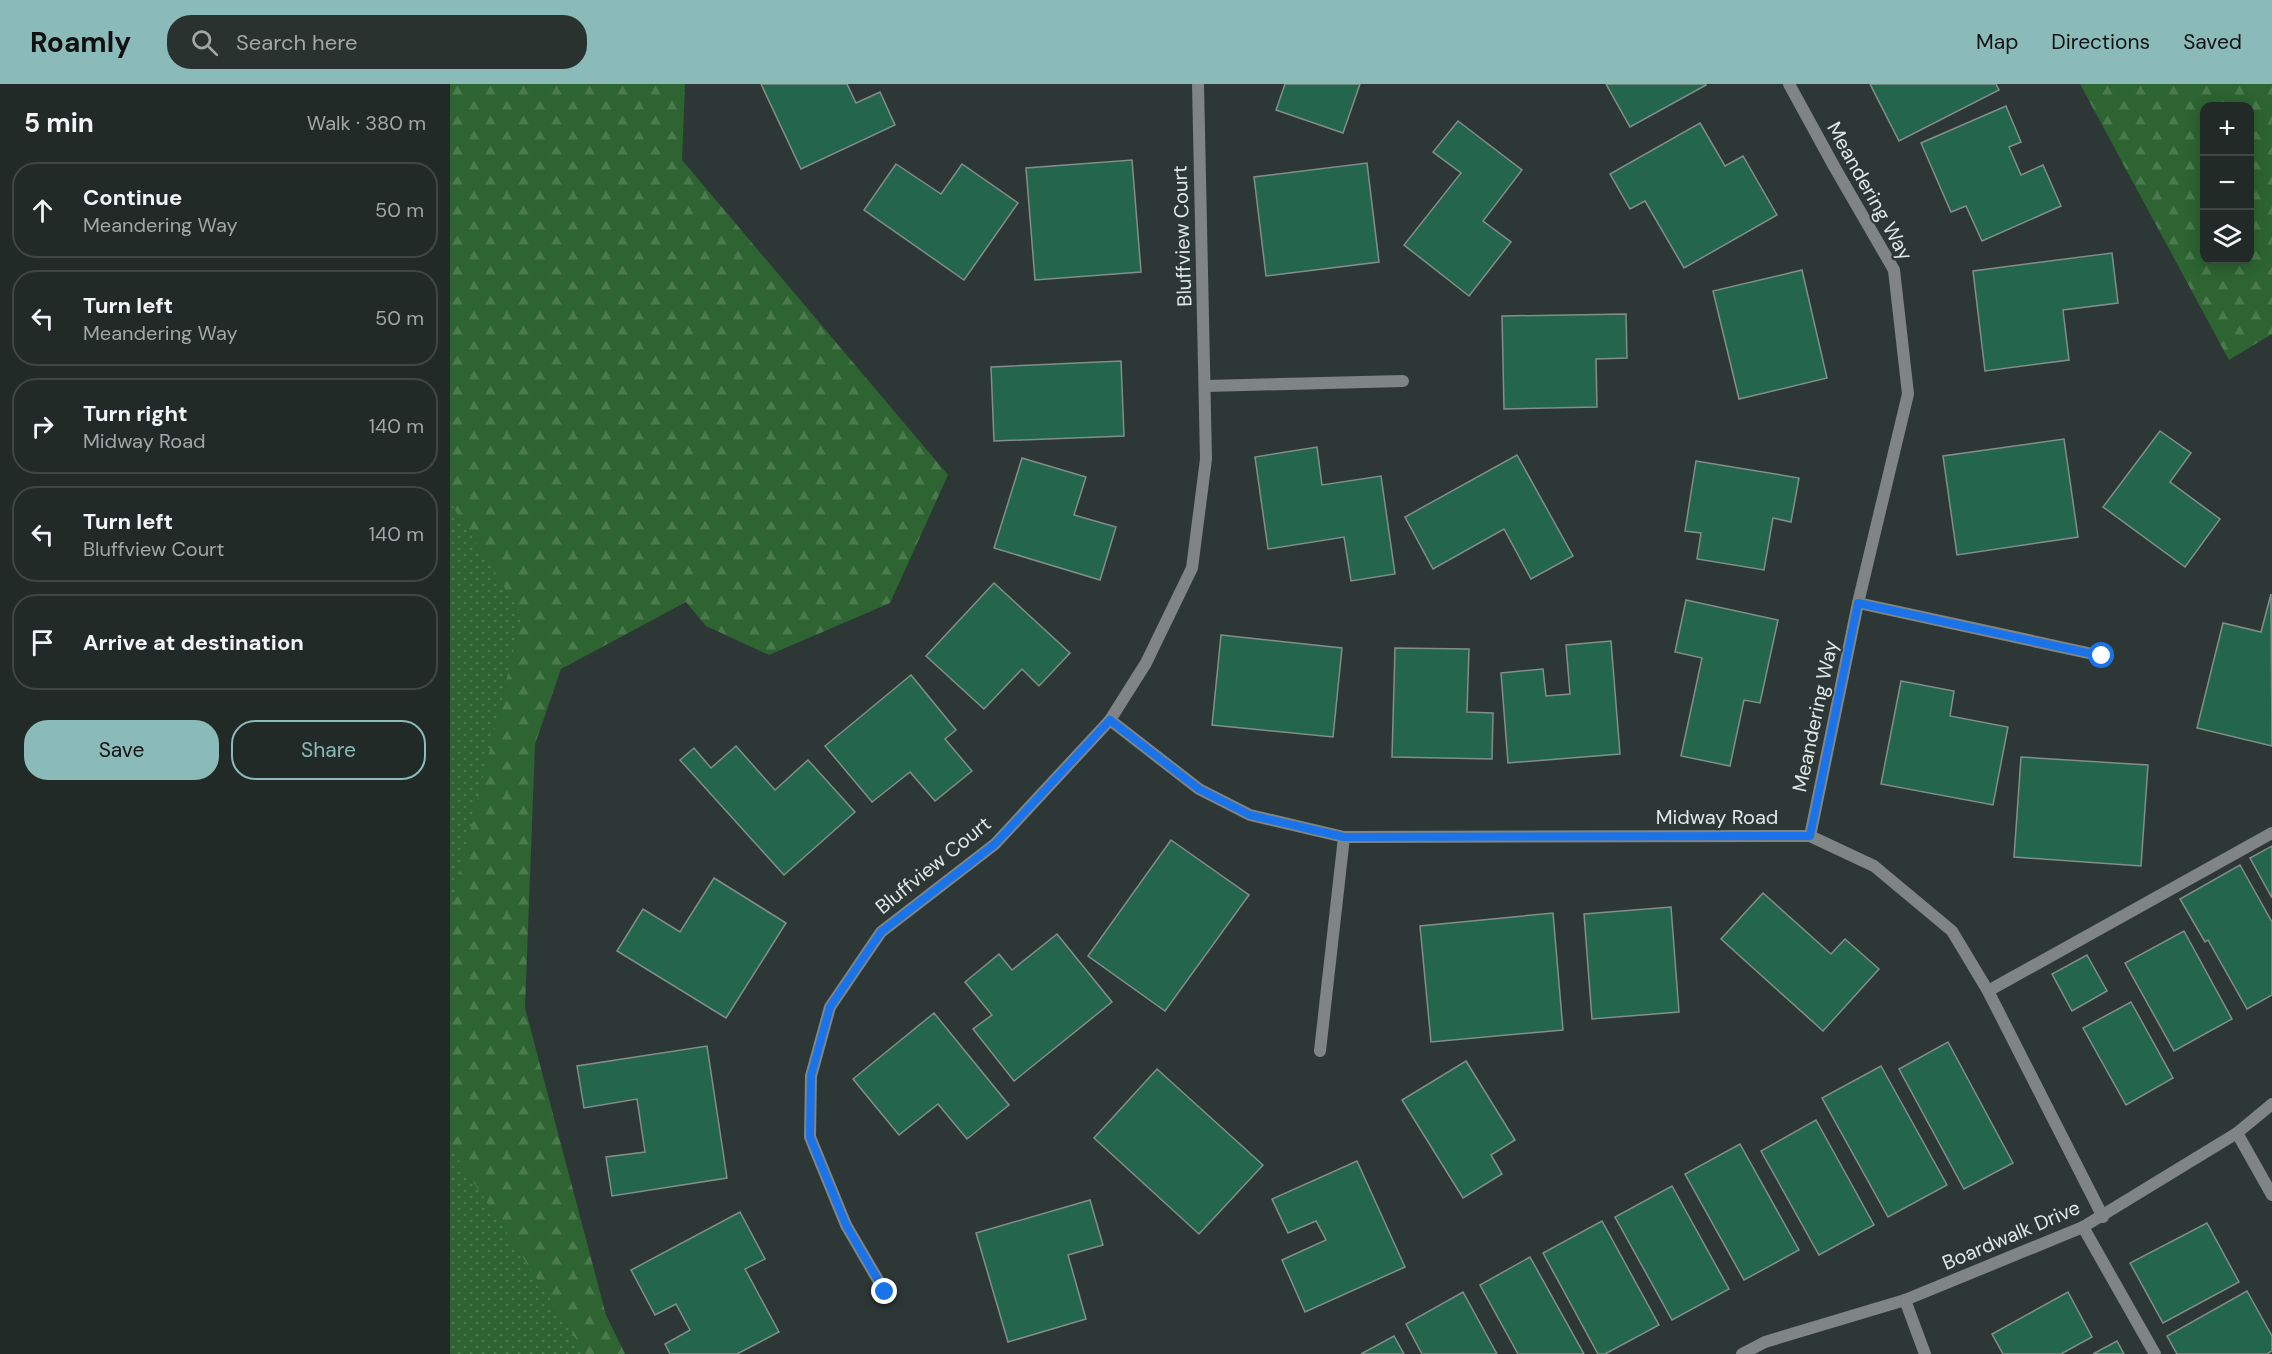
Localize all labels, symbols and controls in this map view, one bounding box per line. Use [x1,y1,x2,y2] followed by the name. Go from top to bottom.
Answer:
[167,15,587,69] search box
[30,24,131,61] text: Roamly
[188,26,221,59] icon: search
[236,28,357,57] text: Search here
[1976,28,2018,56] text: Map
[2051,28,2150,56] text: Directions
[2183,28,2242,56] text: Saved
[2200,102,2254,264] map controls
[2200,102,2254,156] button: +
[24,106,94,140] text: 5 min
[307,110,426,136] text: Walk · 380 m
[1821,117,1919,265] street label: Meandering Way
[2200,156,2254,210] button: −
[1167,165,1197,307] street label: Bluffview Court
[83,183,182,212] text: Continue
[26,194,59,227] icon: ahead
[375,197,424,223] text: 50 m
[2200,210,2254,264] button: layers
[83,212,238,238] text: Meandering Way
[83,291,173,320] text: Turn left
[26,302,59,335] icon: left
[375,305,424,331] text: 50 m
[83,320,238,346] text: Meandering Way
[83,399,188,428] text: Turn right
[26,410,59,443] icon: right
[369,413,424,439] text: 140 m
[83,428,206,454] text: Midway Road
[83,507,173,536] text: Turn left
[26,518,59,551] icon: left
[369,521,424,547] text: 140 m
[83,536,224,562] text: Bluffview Court
[26,626,59,659] icon: arrive
[83,628,304,657] text: Arrive at destination
[1786,638,1844,794] street label: Meandering Way
[2088,642,2114,668] route start
[24,720,219,780] button: Save
[231,720,426,780] button: Share
[1656,804,1778,830] street label: Midway Road
[870,810,996,920] street label: Bluffview Court
[1938,1194,2084,1276] street label: Boardwalk Drive
[871,1278,897,1304] route end

